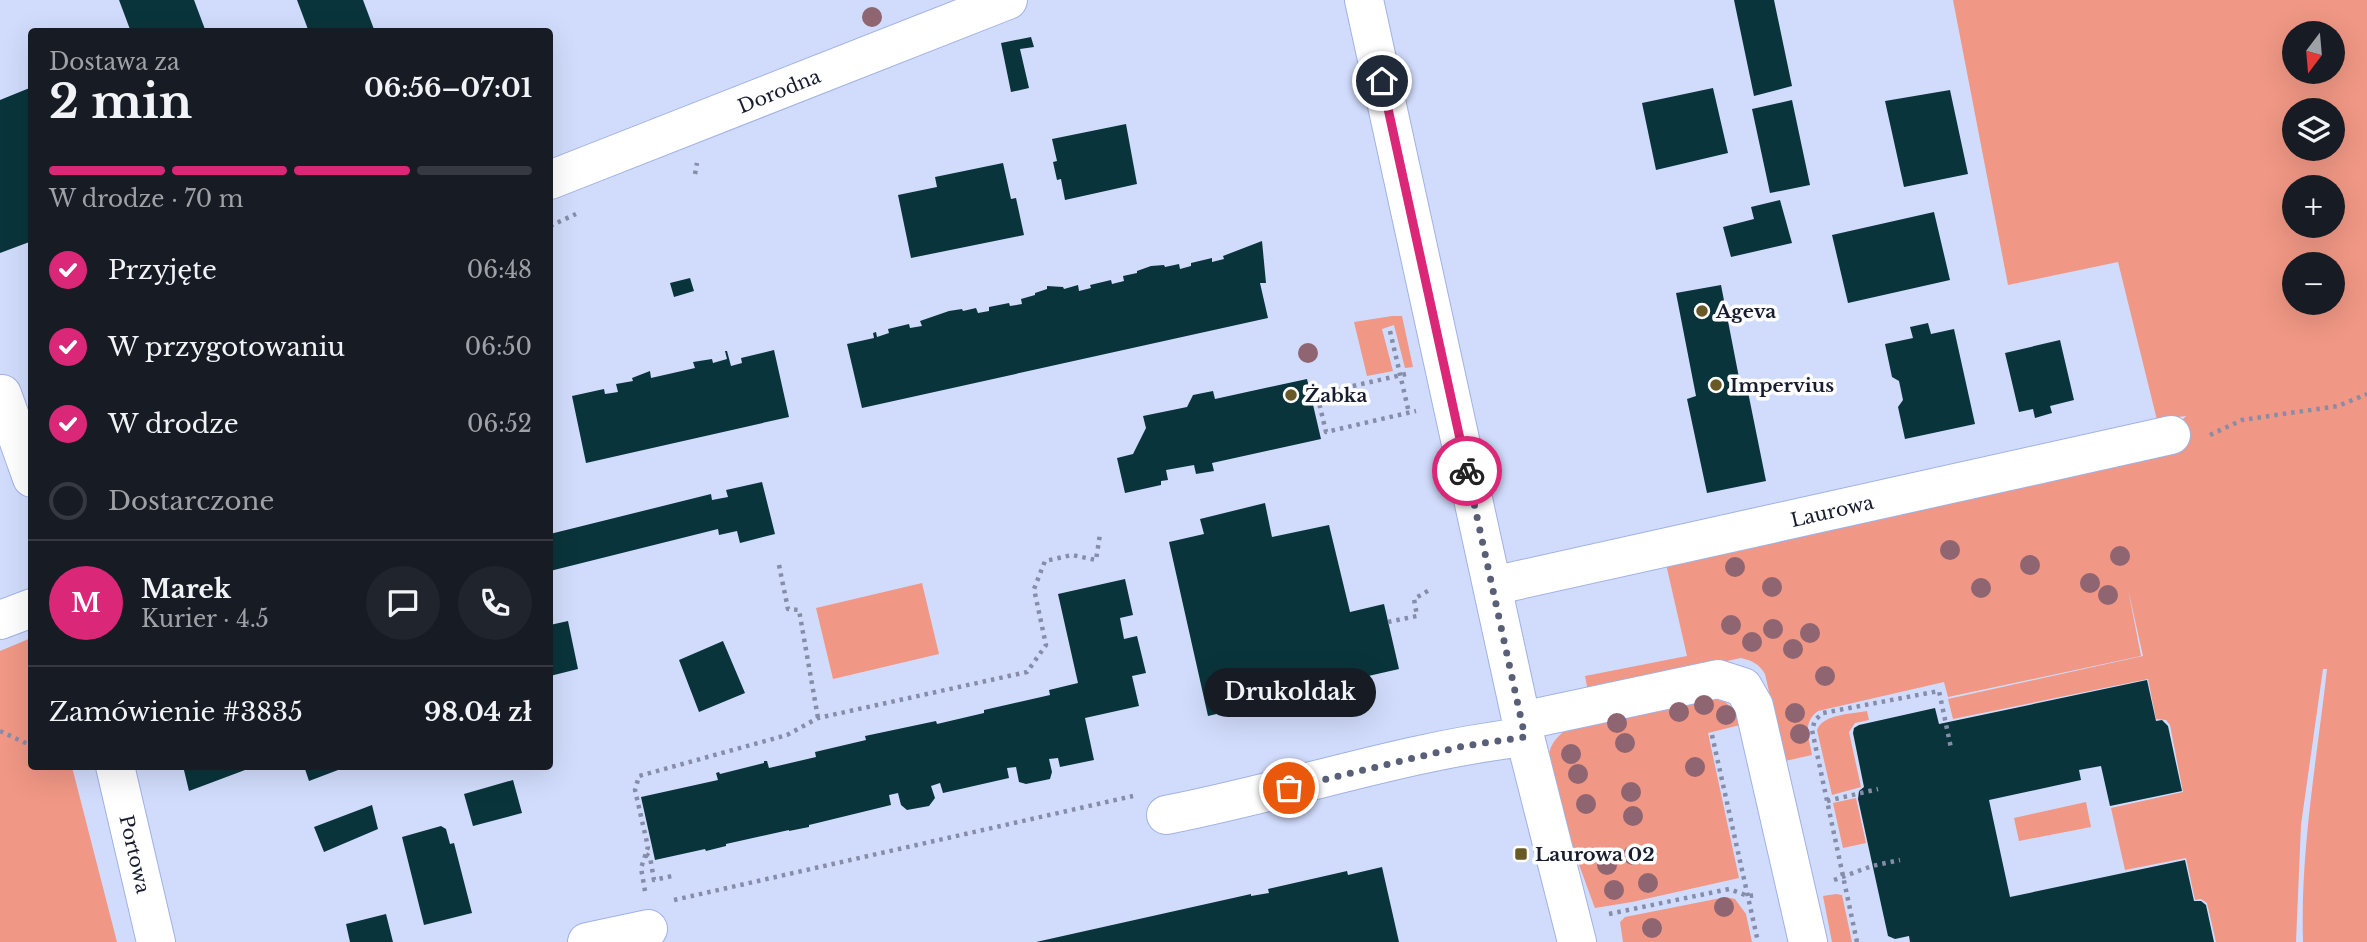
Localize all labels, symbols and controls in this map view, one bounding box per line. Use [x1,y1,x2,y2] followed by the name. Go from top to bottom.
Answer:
[2282,21,2345,84] north arrow
[2282,21,2345,315] map controls
[49,48,180,76] text: Dostawa za
[1352,51,1412,111] pin
[1363,62,1401,100] icon: home
[735,64,824,118] street label: Dorodna
[364,72,532,104] text: 06:56–07:01
[49,73,192,130] text: 2 min
[2282,98,2345,161] button: layers
[2282,175,2345,238] button: +
[49,185,244,213] text: W drodze · 70 m
[49,251,87,289] icon: check
[2282,252,2345,315] button: −
[108,254,217,286] text: Przyjęte
[467,256,532,284] text: 06:48
[1715,300,1776,323] place label: Ageva
[1694,303,1710,319] marker: Ageva
[49,328,87,366] icon: check
[108,331,345,363] text: W przygotowaniu
[465,333,532,361] text: 06:50
[1730,374,1834,397] place label: Impervius
[1708,377,1724,393] marker: Impervius
[1305,384,1367,407] place label: Żabka
[1283,387,1299,403] marker: Żabka
[49,405,87,443] icon: check
[108,408,239,440] text: W drodze
[467,410,532,438] text: 06:52
[1432,436,1502,506] courier
[1448,452,1486,490] icon: bike
[108,485,274,517] text: Dostarczone
[1788,491,1876,532] street label: Laurowa
[366,566,440,640] button: chat
[458,566,532,640] button: phone
[141,573,231,605] text: Marek
[71,587,101,619] text: M
[141,605,269,633] text: Kurier · 4.5
[1203,669,1375,718] callout: Drukoldak
[1224,678,1356,706] text: Drukoldak
[49,696,303,728] text: Zamówienie #3835
[424,696,532,728] text: 98.04 zł
[1259,758,1319,818] pin
[1270,769,1308,807] icon: bag
[114,813,155,896] street label: Portowa
[1535,843,1655,866] place label: Laurowa 02
[1513,846,1529,862] marker: Laurowa 02

